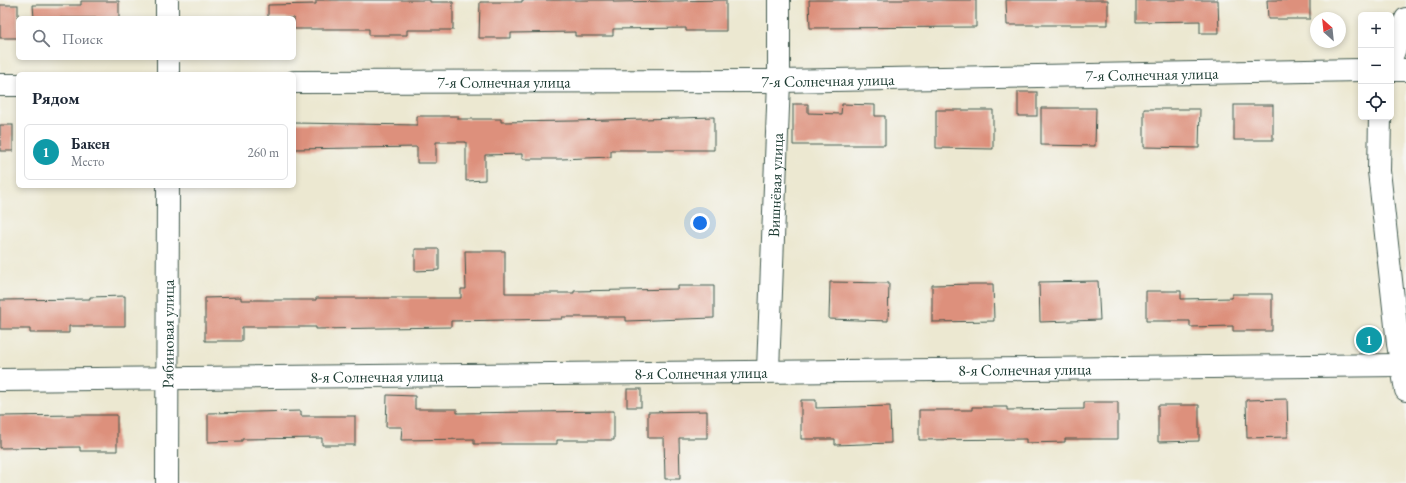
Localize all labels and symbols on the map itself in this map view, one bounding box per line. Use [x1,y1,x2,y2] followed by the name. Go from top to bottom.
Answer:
[1310,12,1346,48] north arrow
[1085,62,1219,86] street label: 7-я Солнечная улица
[761,68,895,92] street label: 7-я Солнечная улица
[437,71,571,92] street label: 7-я Солнечная улица
[763,132,788,238] street label: Вишнёвая улица
[690,213,710,233] your location
[157,279,178,388] street label: Рябиновая улица
[1356,325,1382,355] pin: 1
[958,358,1092,380] street label: 8-я Солнечная улица
[634,361,768,384] street label: 8-я Солнечная улица
[310,365,444,387] street label: 8-я Солнечная улица

